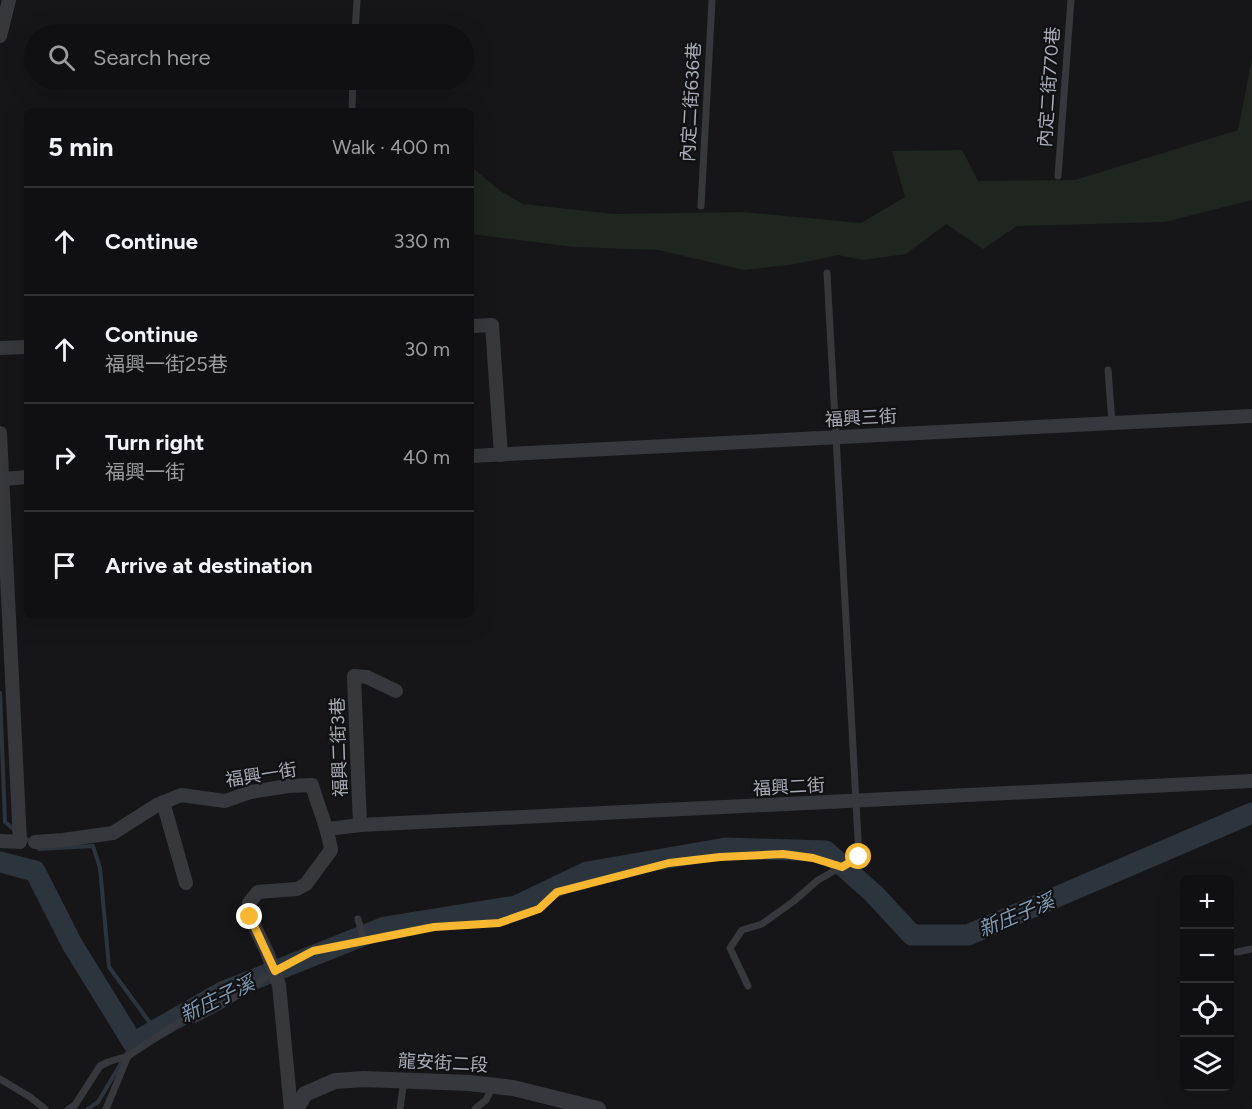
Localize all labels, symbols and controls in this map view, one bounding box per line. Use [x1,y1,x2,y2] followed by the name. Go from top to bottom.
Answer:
[24,24,474,90] search box
[1034,26,1064,148] street label: 內定二街770巷
[45,41,78,74] icon: search
[677,41,705,163] street label: 內定二街636巷
[93,44,211,71] text: Search here
[48,131,114,163] text: 5 min
[332,135,450,159] text: Walk · 400 m
[48,225,81,258] icon: ahead
[105,228,198,255] text: Continue
[393,229,450,253] text: 330 m
[105,321,198,348] text: Continue
[48,333,81,366] icon: ahead
[404,337,450,361] text: 30 m
[105,352,228,376] text: 福興一街25巷
[824,405,898,431] street label: 福興三街
[105,429,204,456] text: Turn right
[48,441,81,474] icon: right
[403,445,450,469] text: 40 m
[105,460,185,484] text: 福興一街
[48,549,81,582] icon: arrive
[105,552,313,579] text: Arrive at destination
[326,697,352,797] street label: 福興二街3巷
[224,759,298,791] street label: 福興一街
[752,774,826,800] street label: 福興二街
[845,843,871,869] route start
[1180,875,1234,1091] map controls
[1180,875,1234,929] button: +
[974,887,1060,942] water label: 新庄子溪
[236,903,262,929] route end
[1180,929,1234,983] button: −
[176,969,261,1027] water label: 新庄子溪
[1180,983,1234,1037] button: locate
[1180,1037,1234,1091] button: layers
[397,1050,489,1076] street label: 龍安街二段

